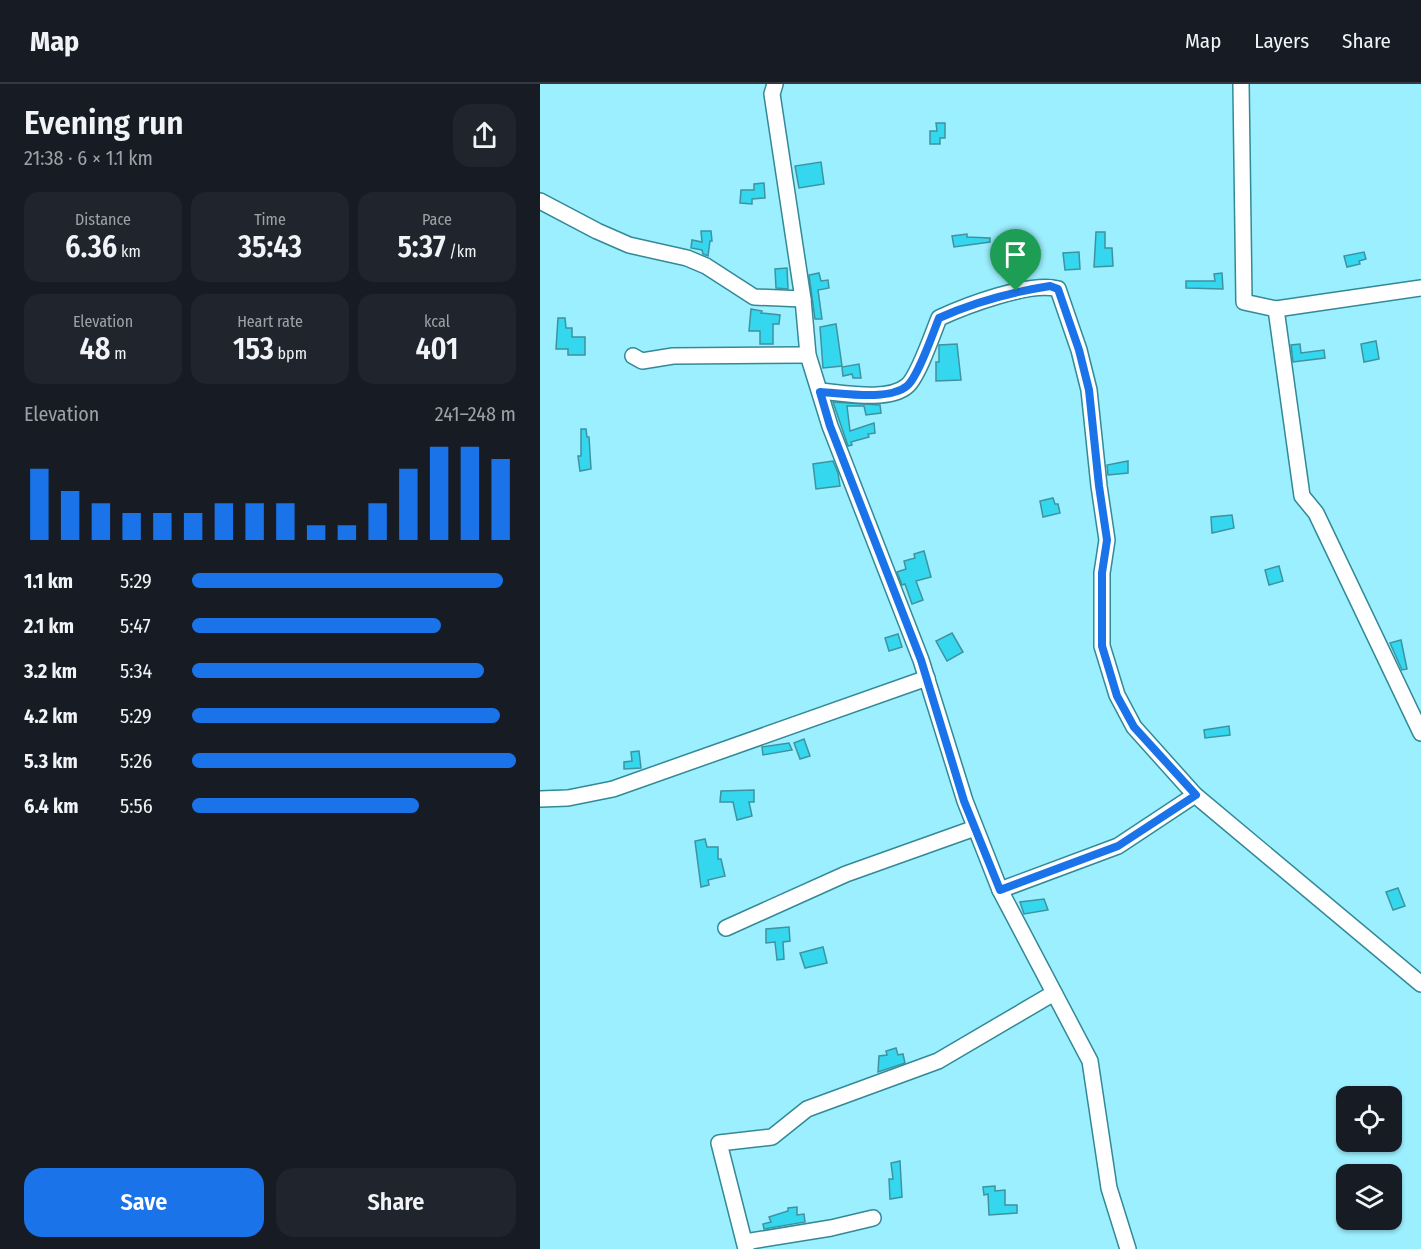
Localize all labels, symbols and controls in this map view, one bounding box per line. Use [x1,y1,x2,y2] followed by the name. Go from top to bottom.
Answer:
[30,25,79,58] text: Map
[1185,28,1221,54] text: Map
[1254,28,1309,54] text: Layers
[1342,28,1391,54] text: Share
[24,103,184,143] text: Evening run
[453,104,516,167] button: share
[24,146,153,170] text: 21:38 · 6 × 1.1 km
[75,210,131,229] text: Distance
[254,210,286,229] text: Time
[422,210,452,229] text: Pace
[65,229,117,265] text: 6.36
[238,229,302,265] text: 35:43
[397,229,446,265] text: 5:37
[990,229,1041,291] pin
[999,238,1032,271] icon: arrive
[117,242,141,261] text: km
[446,242,477,261] text: /km
[73,312,133,331] text: Elevation
[237,312,303,331] text: Heart rate
[424,312,450,331] text: kcal
[80,331,110,367] text: 48
[233,331,274,367] text: 153
[415,331,459,367] text: 401
[110,344,126,363] text: m
[274,344,307,363] text: bpm
[24,402,99,426] text: Elevation
[435,402,516,426] text: 241–248 m
[24,569,73,593] text: 1.1 km
[120,569,152,593] text: 5:29
[24,614,74,638] text: 2.1 km
[120,614,151,638] text: 5:47
[24,659,77,683] text: 3.2 km
[120,659,152,683] text: 5:34
[24,704,78,728] text: 4.2 km
[120,704,152,728] text: 5:29
[24,749,78,773] text: 5.3 km
[120,749,152,773] text: 5:26
[24,794,78,818] text: 6.4 km
[120,794,153,818] text: 5:56
[1336,1086,1402,1230] map controls
[1336,1086,1402,1152] button: locate
[1336,1164,1402,1230] button: layers
[24,1168,264,1237] button: Save
[276,1168,516,1237] button: Share

